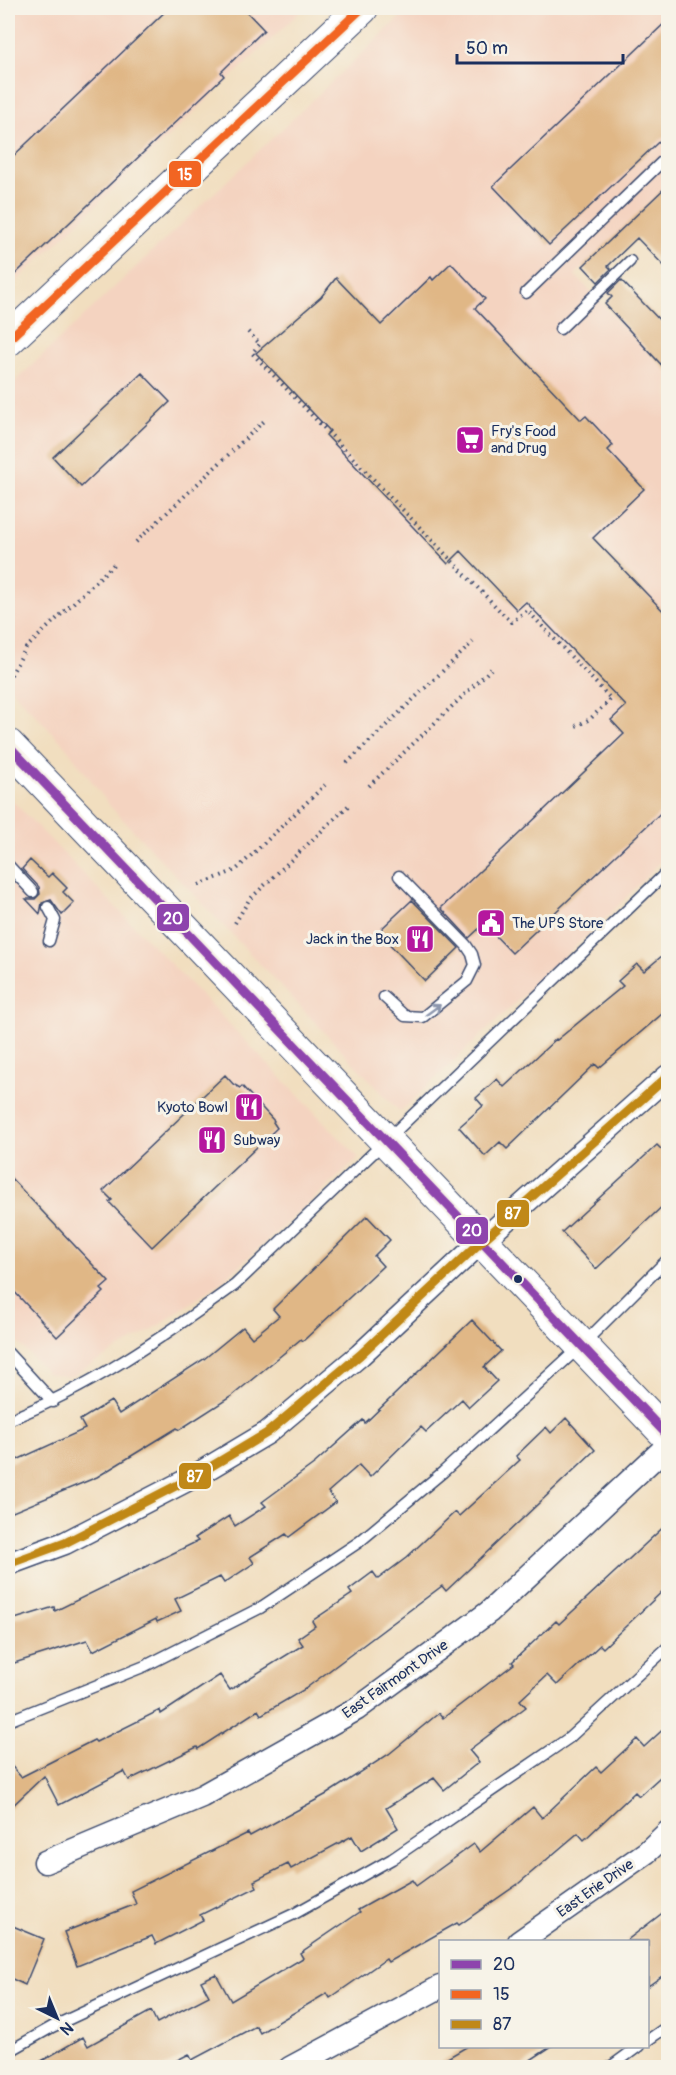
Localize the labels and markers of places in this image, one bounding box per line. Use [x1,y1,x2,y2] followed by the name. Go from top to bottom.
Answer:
[491,422,556,458] place label: Fry's Food and Drug
[454,424,486,456] supermarket icon: Fry's Food and Drug
[475,907,507,939] public building icon: The UPS Store
[512,914,604,933] place label: The UPS Store
[404,923,436,955] restaurant icon: Jack in the Box
[306,930,399,949] place label: Jack in the Box
[233,1091,265,1123] restaurant icon: Kyoto Bowl
[157,1098,228,1117] place label: Kyoto Bowl
[196,1124,228,1156] restaurant icon: Subway
[233,1131,281,1150] place label: Subway
[512,1273,524,1285] unlabelled marker

